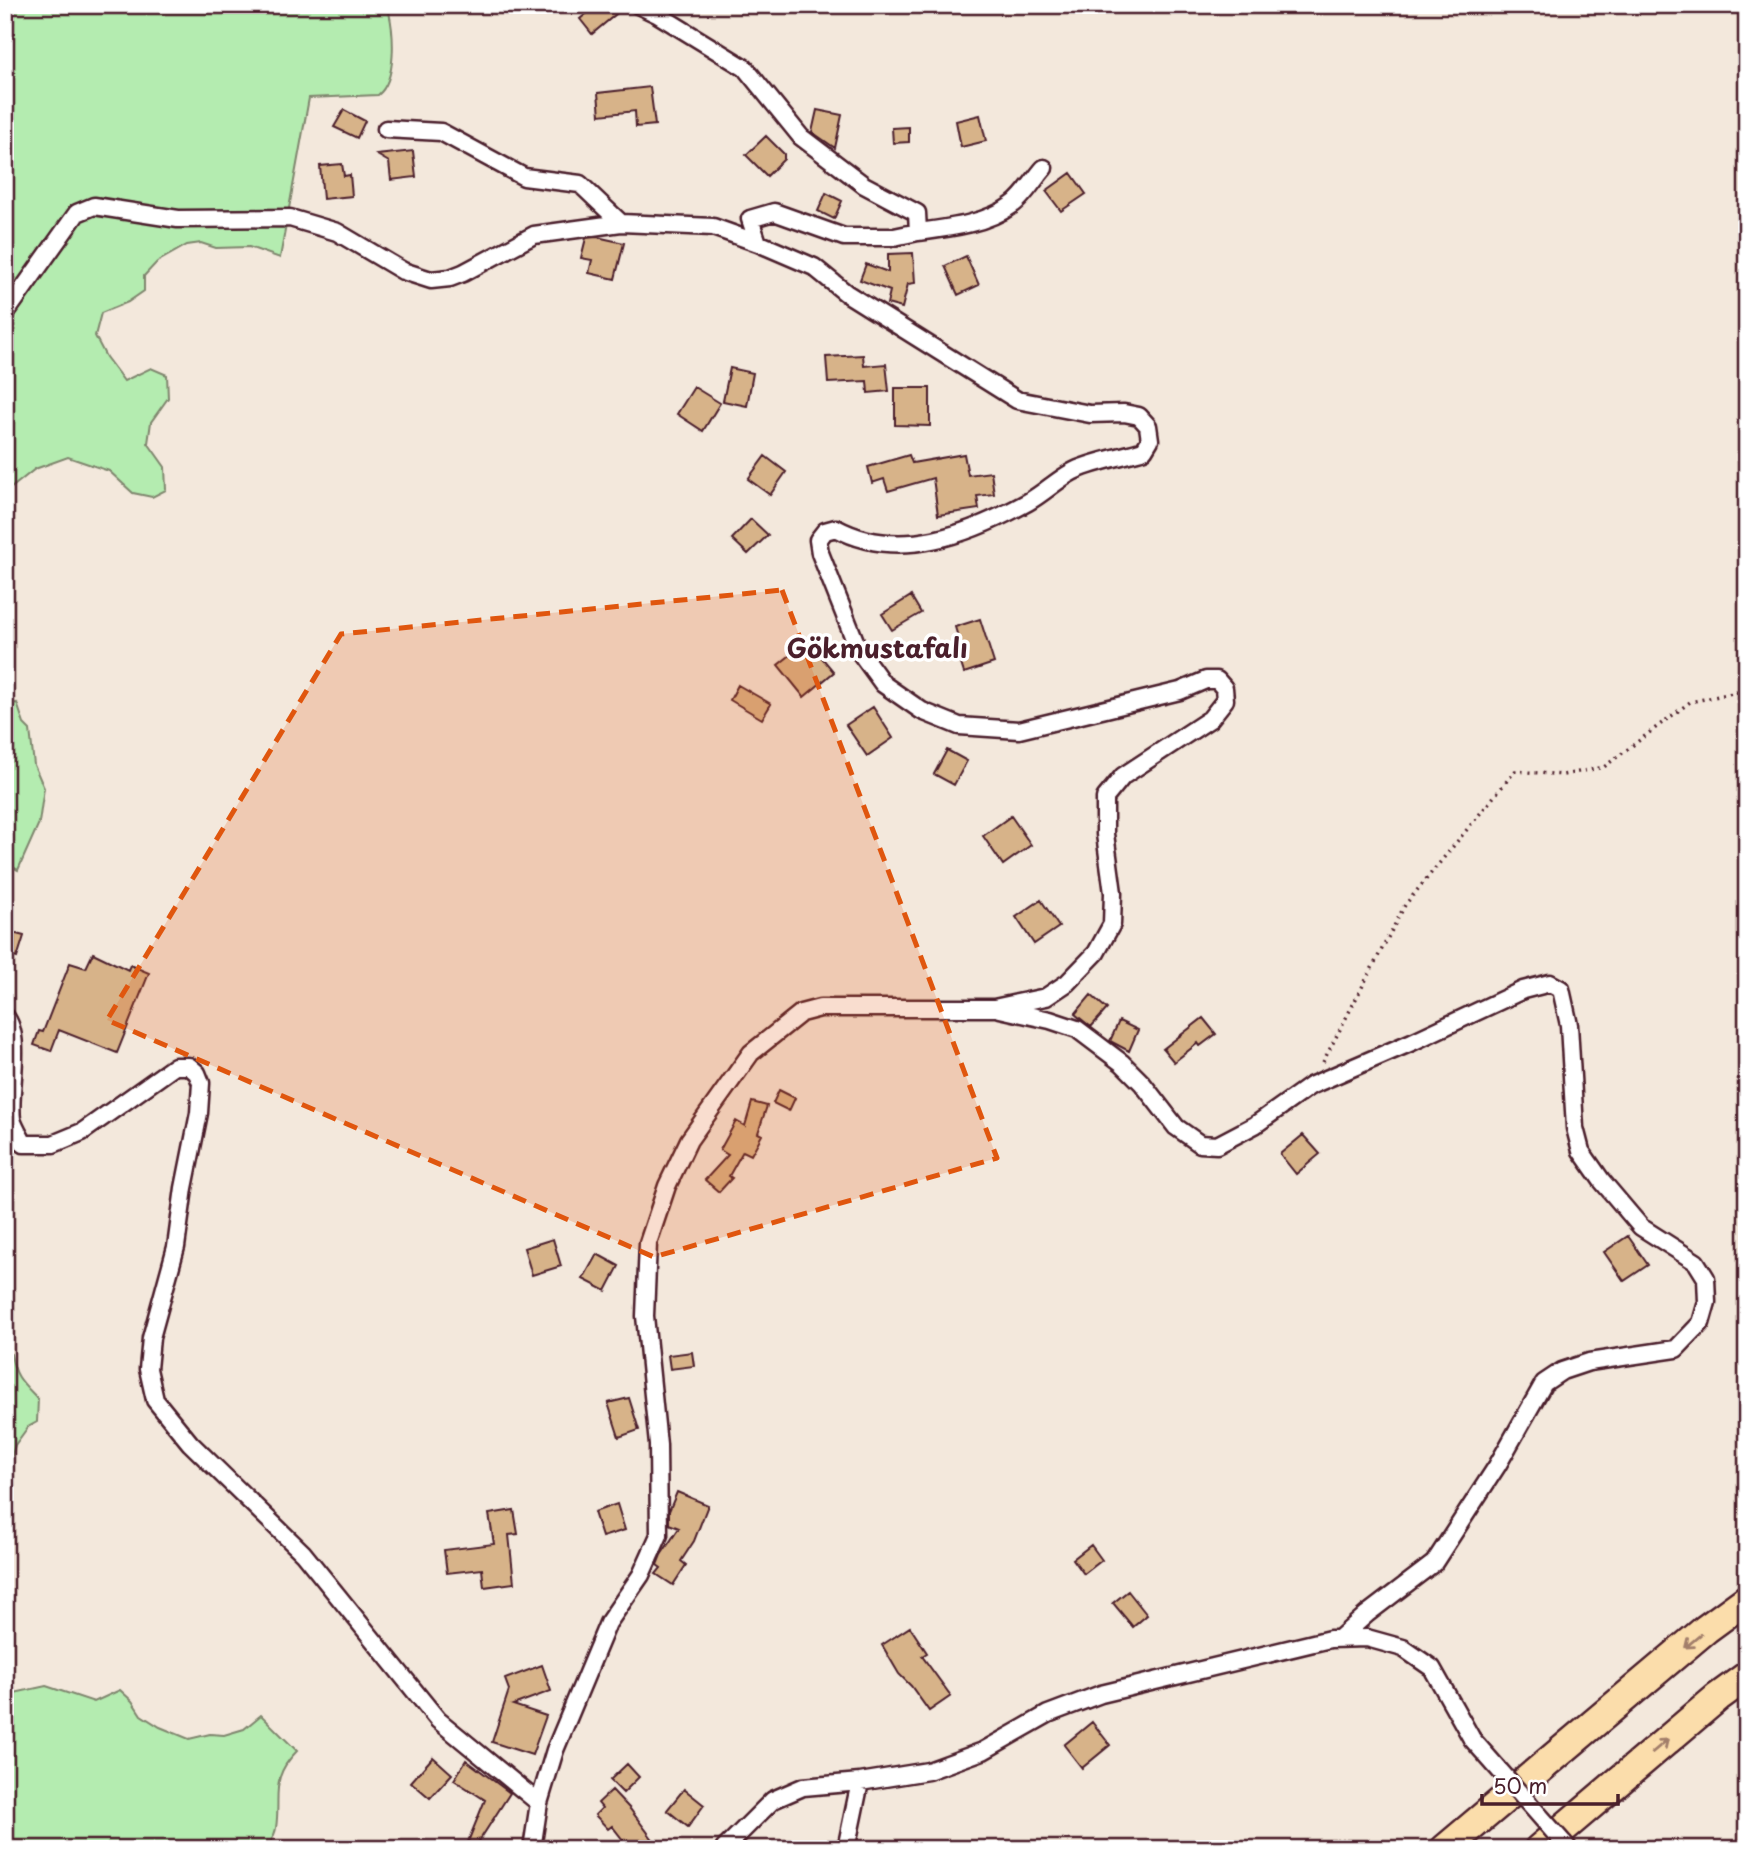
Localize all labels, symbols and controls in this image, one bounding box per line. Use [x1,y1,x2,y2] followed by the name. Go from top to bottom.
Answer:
[786,628,968,667] district label: Gökmustafalı
[1684,1633,1702,1649] one-way arrow
[1651,1738,1669,1754] one-way arrow
[1482,1763,1619,1807] scale bar
[1493,1769,1547,1801] text: 50 m

